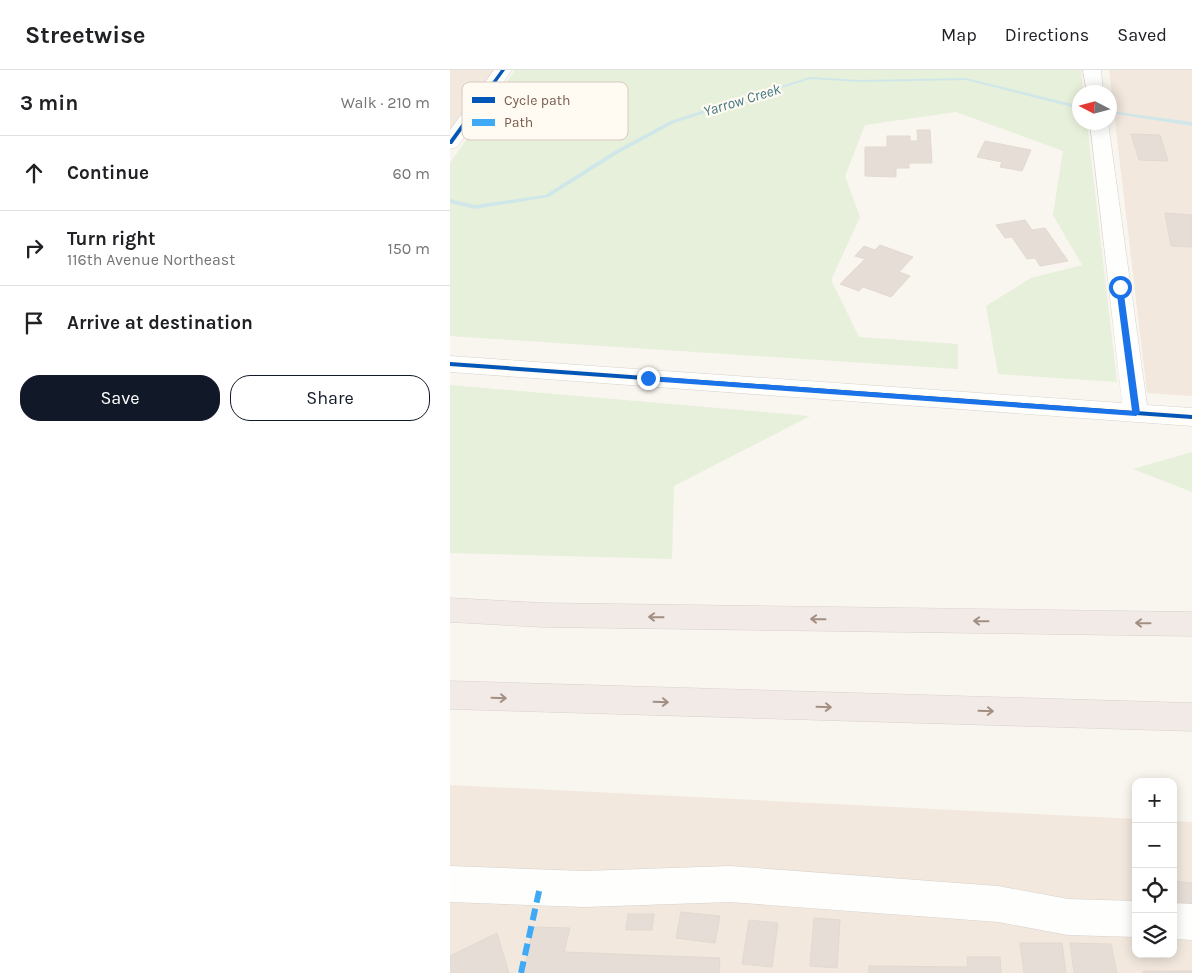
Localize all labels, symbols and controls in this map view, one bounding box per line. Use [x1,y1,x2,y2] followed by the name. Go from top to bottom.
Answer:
[25,21,146,49] text: Streetwise
[941,24,977,46] text: Map
[1005,24,1089,46] text: Directions
[1117,24,1167,46] text: Saved
[701,80,783,120] water label: Yarrow Creek
[462,82,628,140] legend
[1072,85,1117,130] north arrow
[20,91,78,115] text: 3 min
[504,92,570,109] text: Cycle path
[341,93,430,112] text: Walk · 210 m
[504,114,533,131] text: Path
[20,159,48,187] icon: ahead
[67,162,149,184] text: Continue
[393,164,430,183] text: 60 m
[67,228,156,250] text: Turn right
[20,234,48,262] icon: right
[387,239,430,258] text: 150 m
[67,250,235,269] text: 116th Avenue Northeast
[1109,276,1132,299] route start
[20,309,48,337] icon: arrive
[67,312,253,334] text: Arrive at destination
[637,367,660,390] route end
[20,375,220,421] button: Save
[230,375,430,421] button: Share
[648,612,664,622] one-way arrow
[811,614,827,624] one-way arrow
[973,616,990,626] one-way arrow
[1136,618,1152,628] one-way arrow
[490,693,506,702] one-way arrow
[653,698,669,707] one-way arrow
[815,702,831,712] one-way arrow
[978,707,994,716] one-way arrow
[1132,778,1177,958] map controls
[1132,778,1177,823] button: +
[1132,823,1177,868] button: −
[1132,868,1177,913] button: locate
[1132,913,1177,958] button: layers

